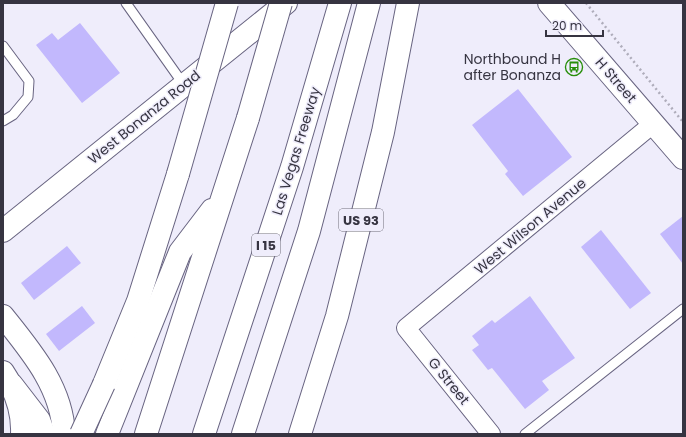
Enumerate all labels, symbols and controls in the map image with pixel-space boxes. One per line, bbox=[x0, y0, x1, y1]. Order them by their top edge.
scale bar bbox=[546, 12, 603, 38]
text: 20 m bbox=[552, 17, 582, 34]
place label: Northbound H after Bonanza bbox=[463, 49, 561, 85]
street label: H Street bbox=[591, 53, 641, 107]
bus stop icon: Northbound H after Bonanza bbox=[564, 57, 584, 77]
street label: West Bonanza Road bbox=[84, 65, 204, 169]
street label: Las Vegas Freeway bbox=[267, 84, 325, 218]
street label: West Wilson Avenue bbox=[470, 173, 591, 279]
road number: US 93 bbox=[339, 209, 383, 231]
road number: I 15 bbox=[252, 234, 280, 256]
street label: G Street bbox=[424, 353, 474, 409]

